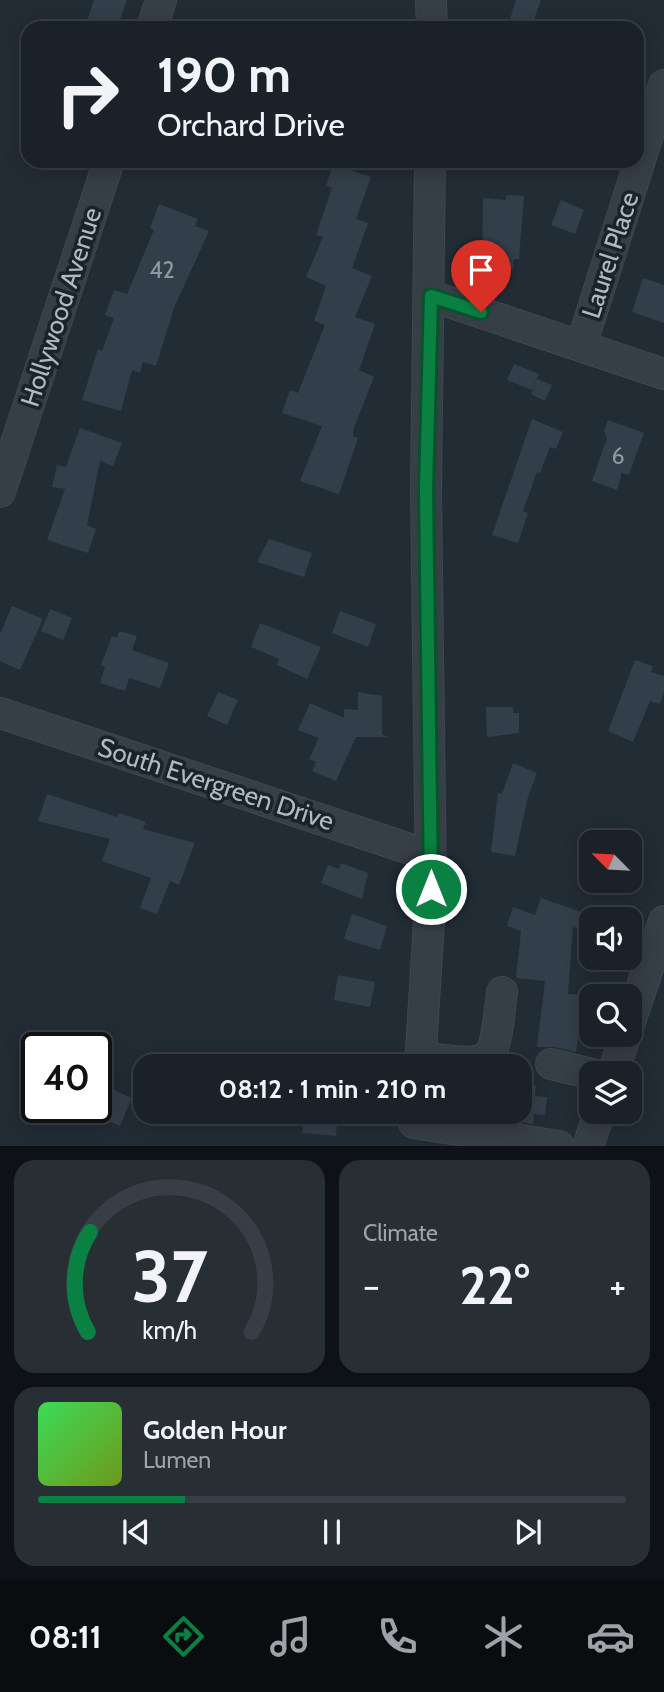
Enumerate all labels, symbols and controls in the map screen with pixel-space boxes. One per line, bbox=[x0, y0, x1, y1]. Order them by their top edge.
text: 190 m bbox=[157, 45, 291, 104]
icon: right bbox=[42, 49, 133, 140]
text: Orchard Drive bbox=[157, 105, 345, 144]
street label: Laurel Place bbox=[575, 188, 645, 322]
street label: Hollywood Avenue bbox=[14, 203, 108, 411]
pin bbox=[451, 240, 511, 312]
icon: arrive bbox=[462, 251, 500, 289]
house number: 42 bbox=[149, 256, 175, 284]
house number: 6 bbox=[611, 442, 625, 470]
street label: South Evergreen Drive bbox=[94, 731, 338, 837]
north arrow bbox=[579, 830, 642, 892]
map controls bbox=[579, 830, 642, 1124]
position arrow bbox=[394, 852, 468, 926]
button: sound bbox=[579, 907, 642, 970]
button: search bbox=[579, 984, 642, 1047]
speed limit sign: 40 bbox=[21, 1032, 112, 1123]
button: layers bbox=[579, 1061, 642, 1124]
text: 08:12 · 1 min · 210 m bbox=[219, 1073, 446, 1105]
text: Climate bbox=[363, 1219, 438, 1247]
text: 37 bbox=[131, 1233, 208, 1321]
text: 22° bbox=[459, 1254, 530, 1317]
text: − bbox=[363, 1262, 380, 1309]
text: + bbox=[609, 1262, 626, 1309]
text: km/h bbox=[142, 1315, 197, 1345]
text: Golden Hour bbox=[143, 1414, 286, 1446]
text: Lumen bbox=[143, 1446, 211, 1474]
icon: previous bbox=[117, 1513, 155, 1551]
icon: pause bbox=[313, 1513, 351, 1551]
icon: next bbox=[509, 1513, 547, 1551]
icon: directions bbox=[159, 1612, 208, 1661]
icon: music bbox=[266, 1612, 315, 1661]
icon: phone bbox=[373, 1612, 422, 1661]
icon: climate bbox=[479, 1612, 528, 1661]
icon: car bbox=[586, 1612, 635, 1661]
text: 08:11 bbox=[29, 1617, 102, 1656]

